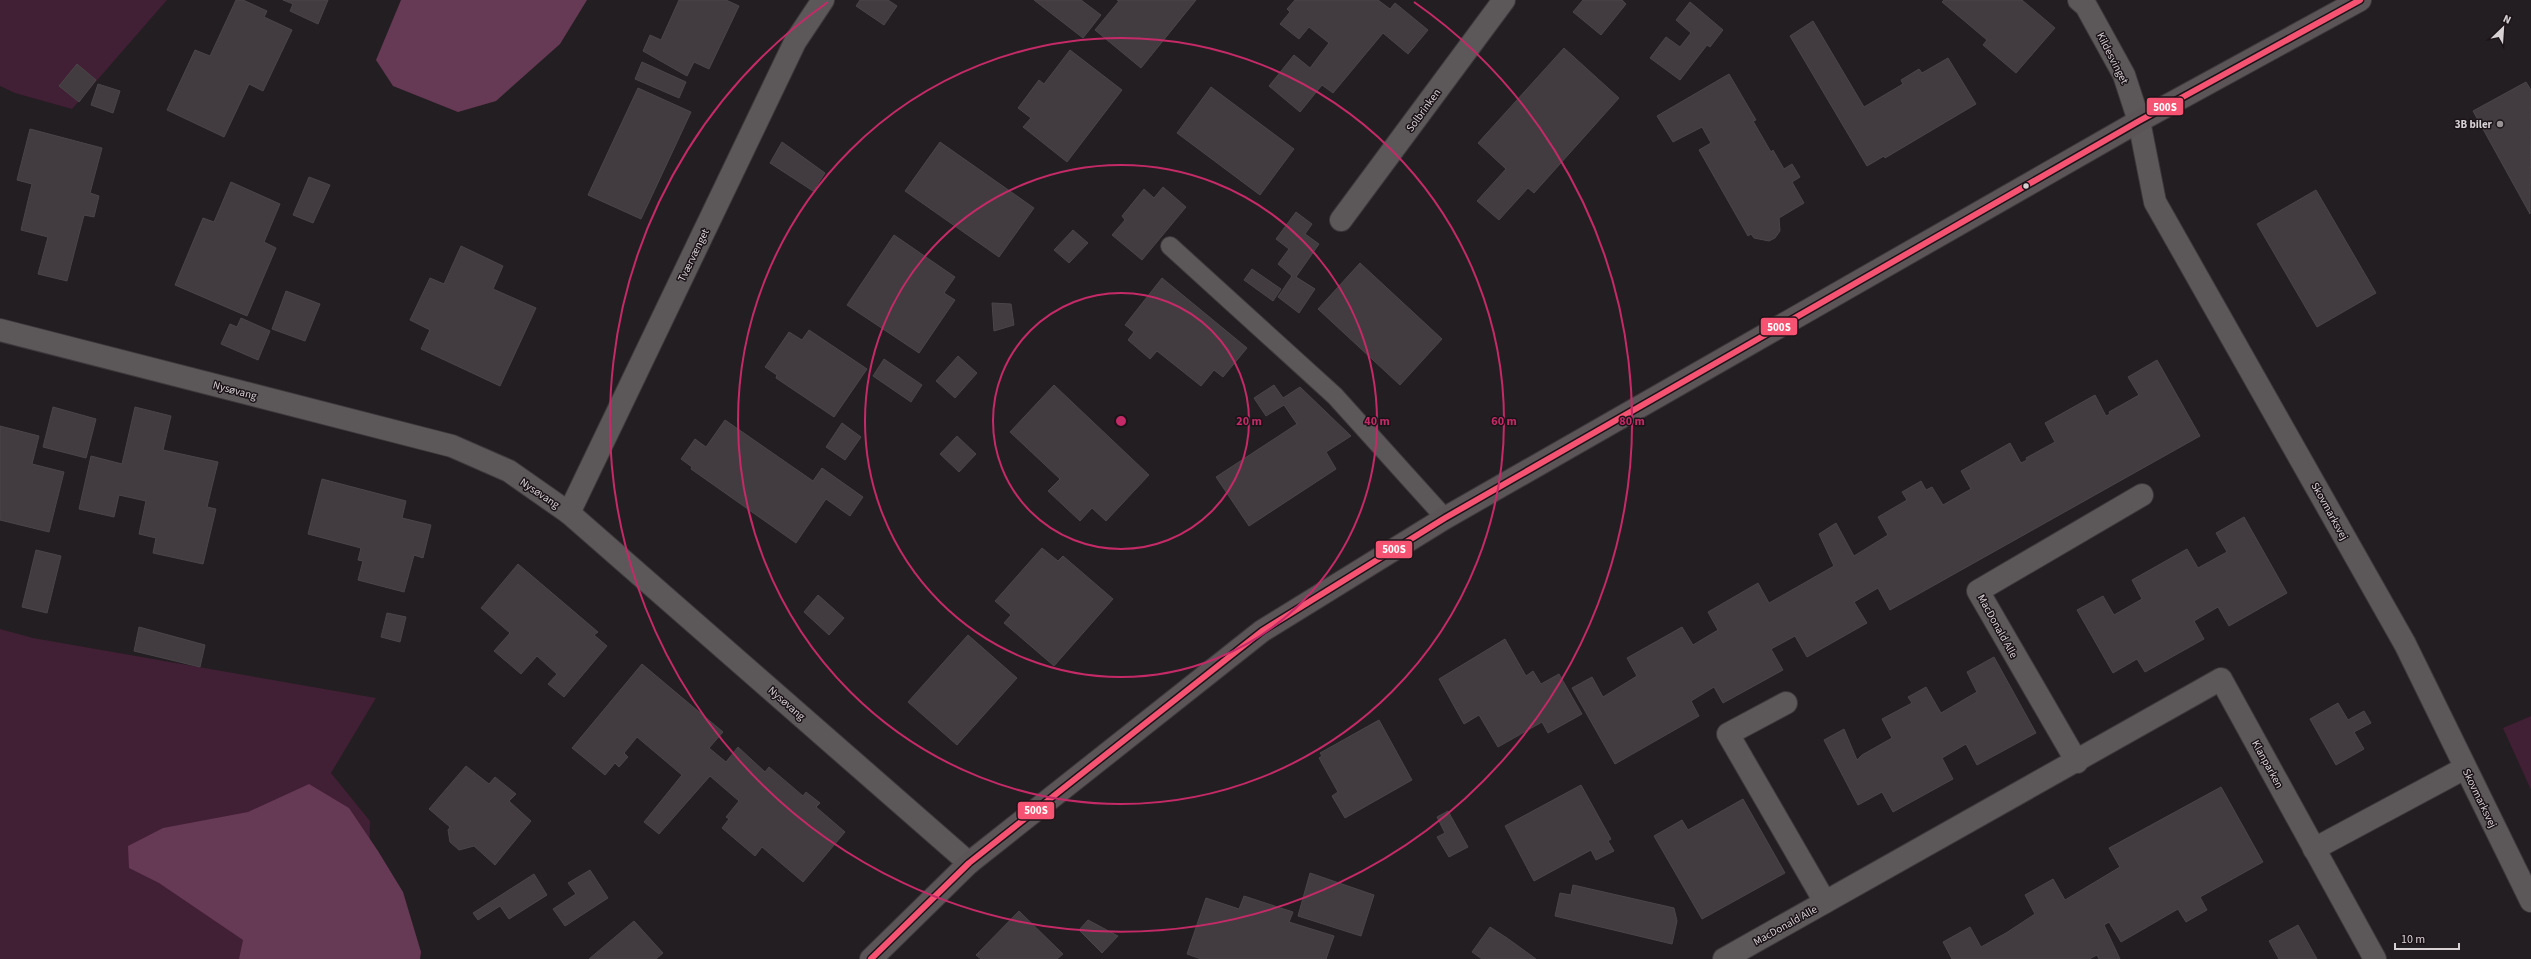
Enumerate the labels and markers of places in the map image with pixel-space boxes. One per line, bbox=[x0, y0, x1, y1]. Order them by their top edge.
place label: 3B biler bbox=[2455, 117, 2493, 132]
marker: 3B biler bbox=[2495, 119, 2505, 129]
unlabelled marker bbox=[2021, 181, 2031, 191]
centre of rings bbox=[1114, 414, 1128, 428]

